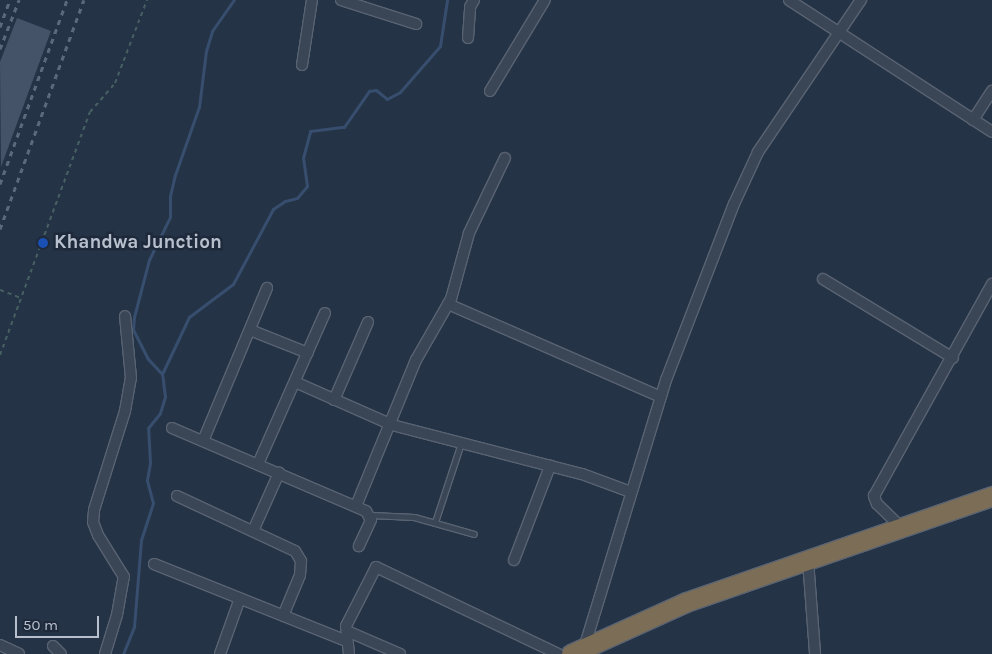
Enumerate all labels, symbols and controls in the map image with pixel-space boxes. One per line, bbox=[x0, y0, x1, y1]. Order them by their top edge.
place label: Khandwa Junction bbox=[54, 232, 222, 254]
marker: Khandwa Junction bbox=[36, 236, 50, 250]
scale bar bbox=[18, 606, 101, 638]
text: 50 m bbox=[23, 616, 58, 634]

